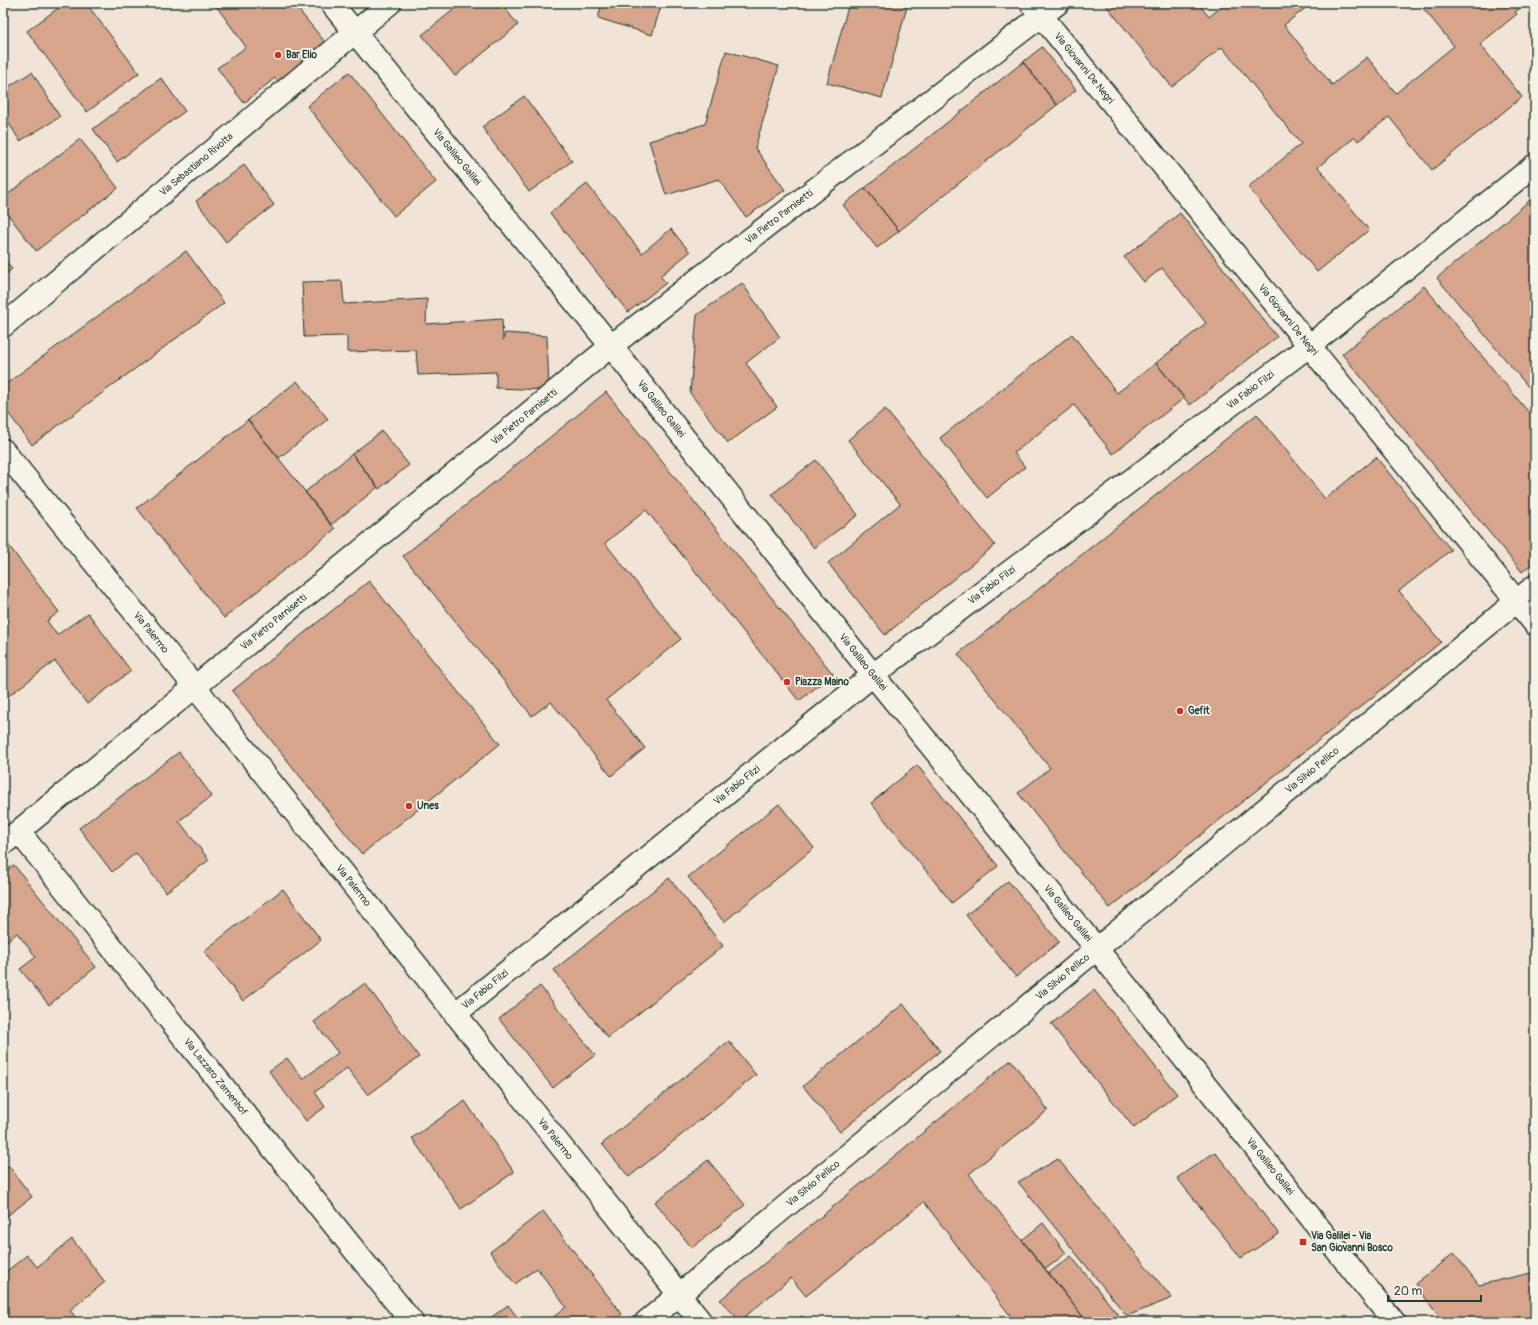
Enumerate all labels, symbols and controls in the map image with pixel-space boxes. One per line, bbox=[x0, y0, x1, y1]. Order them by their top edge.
street label: Via Giovanni De Negri bbox=[1052, 30, 1116, 106]
place label: Bar Elio bbox=[286, 49, 317, 61]
marker: Bar Elio bbox=[273, 50, 283, 60]
street label: Via Galileo Galilei bbox=[430, 126, 484, 188]
street label: Via Sebastiano Rivolta bbox=[157, 130, 236, 199]
street label: Via Pietro Parnisetti bbox=[743, 187, 816, 247]
street label: Via Giovanni De Negri bbox=[1256, 282, 1321, 358]
street label: Via Fabio Filzi bbox=[1224, 368, 1277, 412]
street label: Via Galileo Galilei bbox=[635, 378, 687, 440]
street label: Via Pietro Parnisetti bbox=[489, 386, 560, 448]
street label: Via Fabio Filzi bbox=[966, 564, 1018, 607]
street label: Via Pietro Parnisetti bbox=[238, 591, 309, 653]
street label: Via Palermo bbox=[131, 610, 172, 656]
street label: Via Galileo Galilei bbox=[836, 631, 889, 693]
place label: Piazza Maino bbox=[795, 676, 850, 688]
marker: Piazza Maino bbox=[782, 677, 792, 687]
place label: Gefit bbox=[1188, 705, 1210, 717]
marker: Gefit bbox=[1175, 706, 1185, 716]
street label: Via Silvio Pellico bbox=[1283, 744, 1342, 796]
street label: Via Fabio Filzi bbox=[711, 763, 763, 808]
place label: Unes bbox=[417, 800, 439, 812]
marker: Unes bbox=[404, 801, 414, 811]
street label: Via Palermo bbox=[333, 863, 374, 909]
street label: Via Galileo Galilei bbox=[1041, 883, 1094, 944]
street label: Via Silvio Pellico bbox=[1033, 951, 1092, 1003]
street label: Via Fabio Filzi bbox=[460, 967, 511, 1012]
street label: Via Lazzaro Zamenhof bbox=[181, 1036, 250, 1118]
street label: Via Palermo bbox=[535, 1116, 576, 1163]
street label: Via Galileo Galilei bbox=[1244, 1135, 1296, 1197]
street label: Via Silvio Pellico bbox=[784, 1158, 843, 1209]
place label: Via Galilei - Via San Giovanni Bosco bbox=[1311, 1230, 1393, 1254]
marker: Via Galilei - Via San Giovanni Bosco bbox=[1298, 1237, 1308, 1247]
scale bar bbox=[1388, 1277, 1481, 1303]
text: 20 m bbox=[1394, 1284, 1423, 1299]

